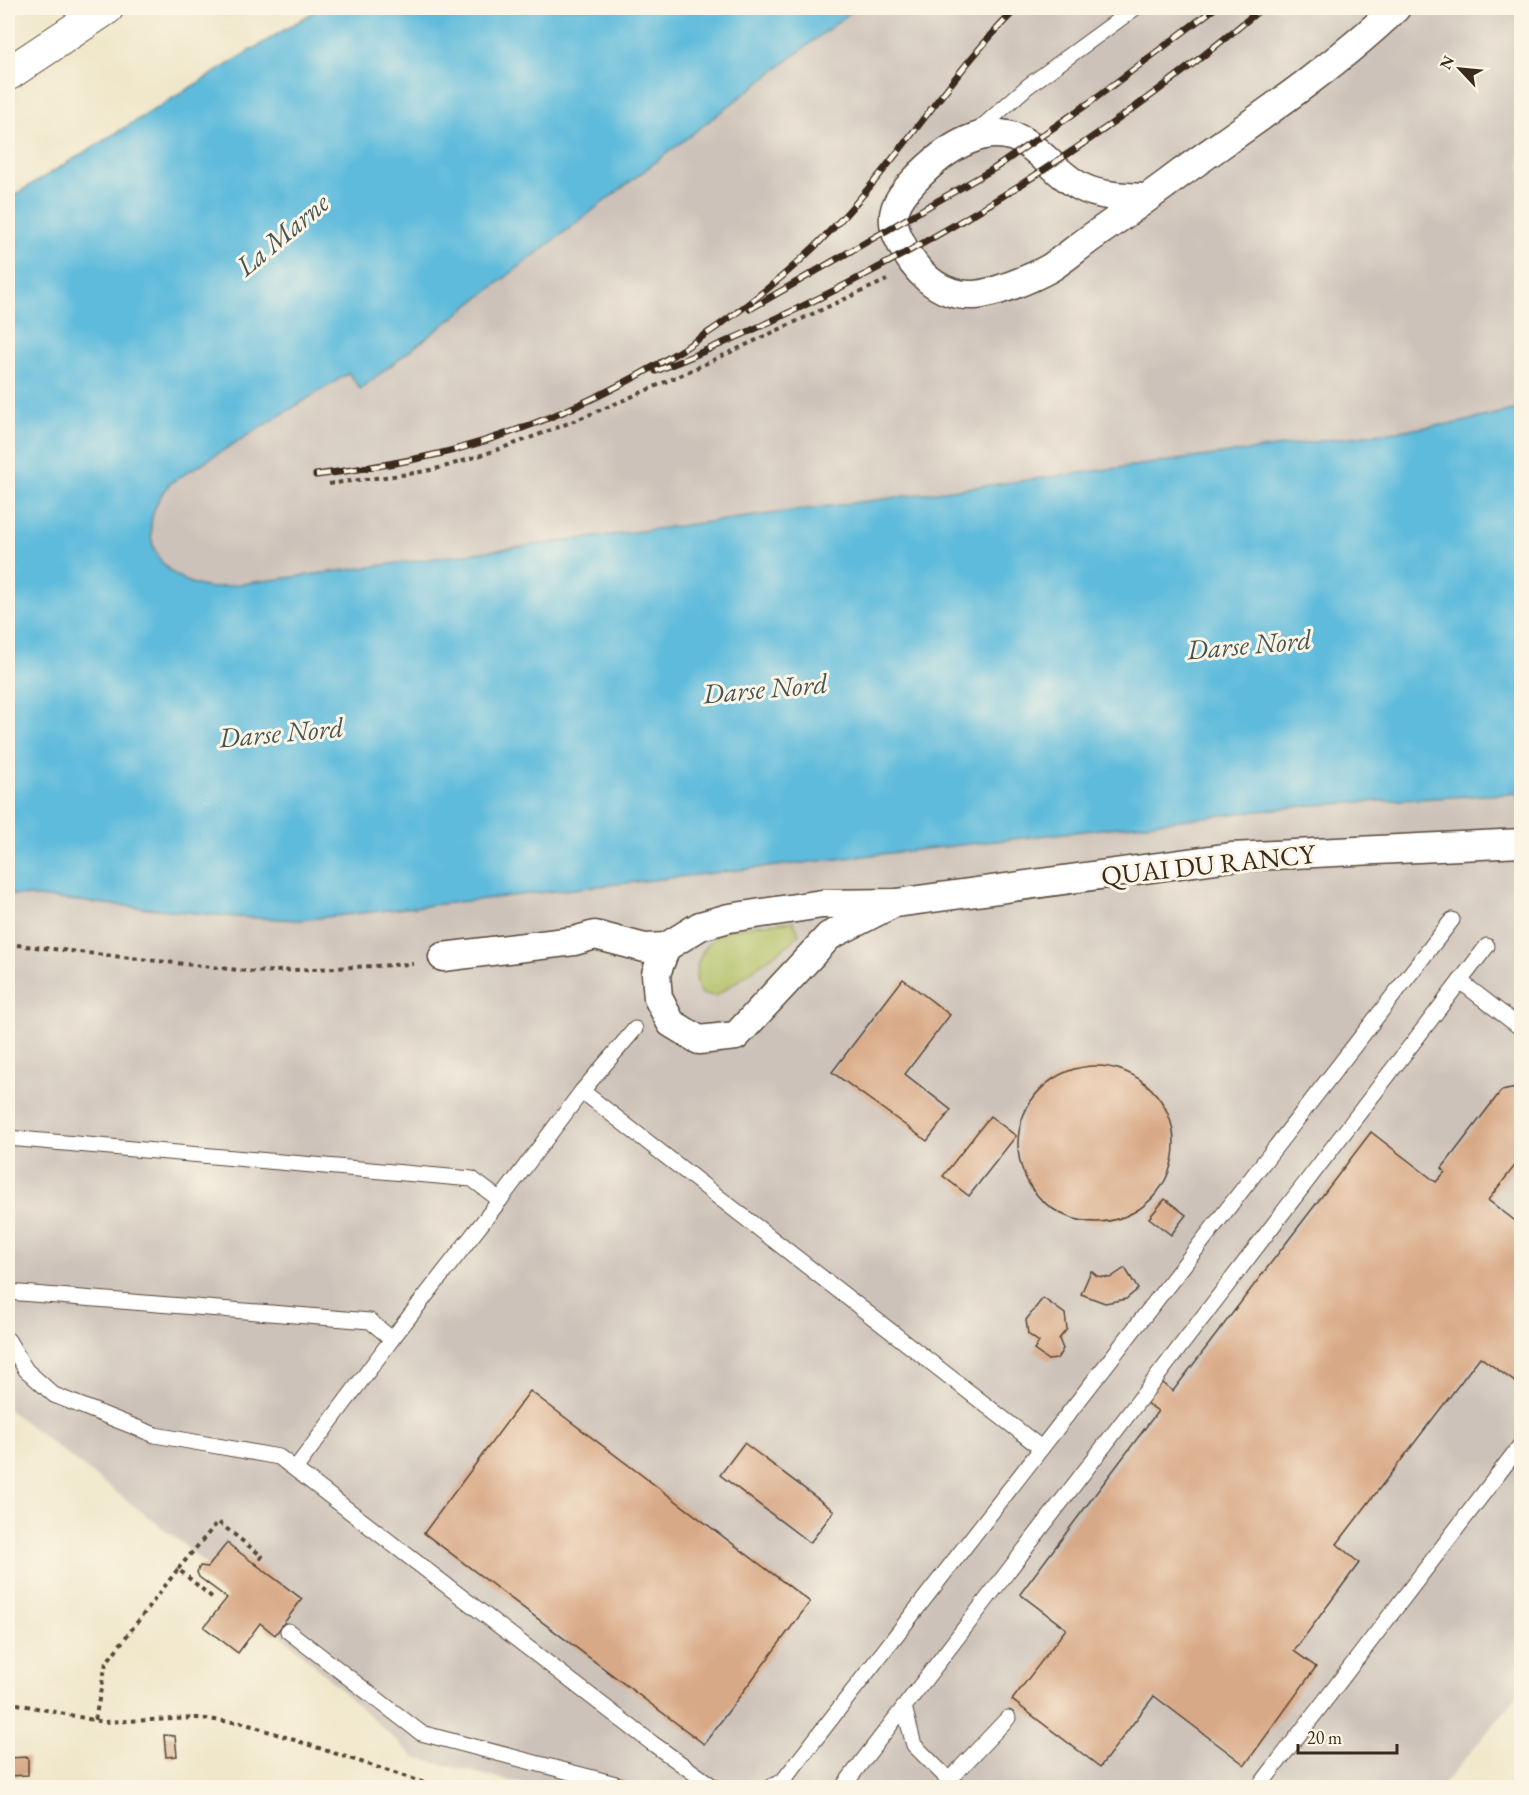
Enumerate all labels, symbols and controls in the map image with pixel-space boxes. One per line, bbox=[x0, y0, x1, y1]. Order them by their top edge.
north arrow bbox=[1430, 39, 1490, 99]
text: N bbox=[1435, 52, 1459, 73]
water label: La Marne bbox=[227, 184, 337, 284]
water label: Darse Nord bbox=[1184, 621, 1313, 667]
water label: Darse Nord bbox=[700, 665, 829, 711]
water label: Darse Nord bbox=[216, 709, 345, 755]
street label: QUAI DU RANCY bbox=[1099, 836, 1318, 893]
scale bar bbox=[1298, 1717, 1397, 1755]
text: 20 m bbox=[1307, 1726, 1342, 1749]

